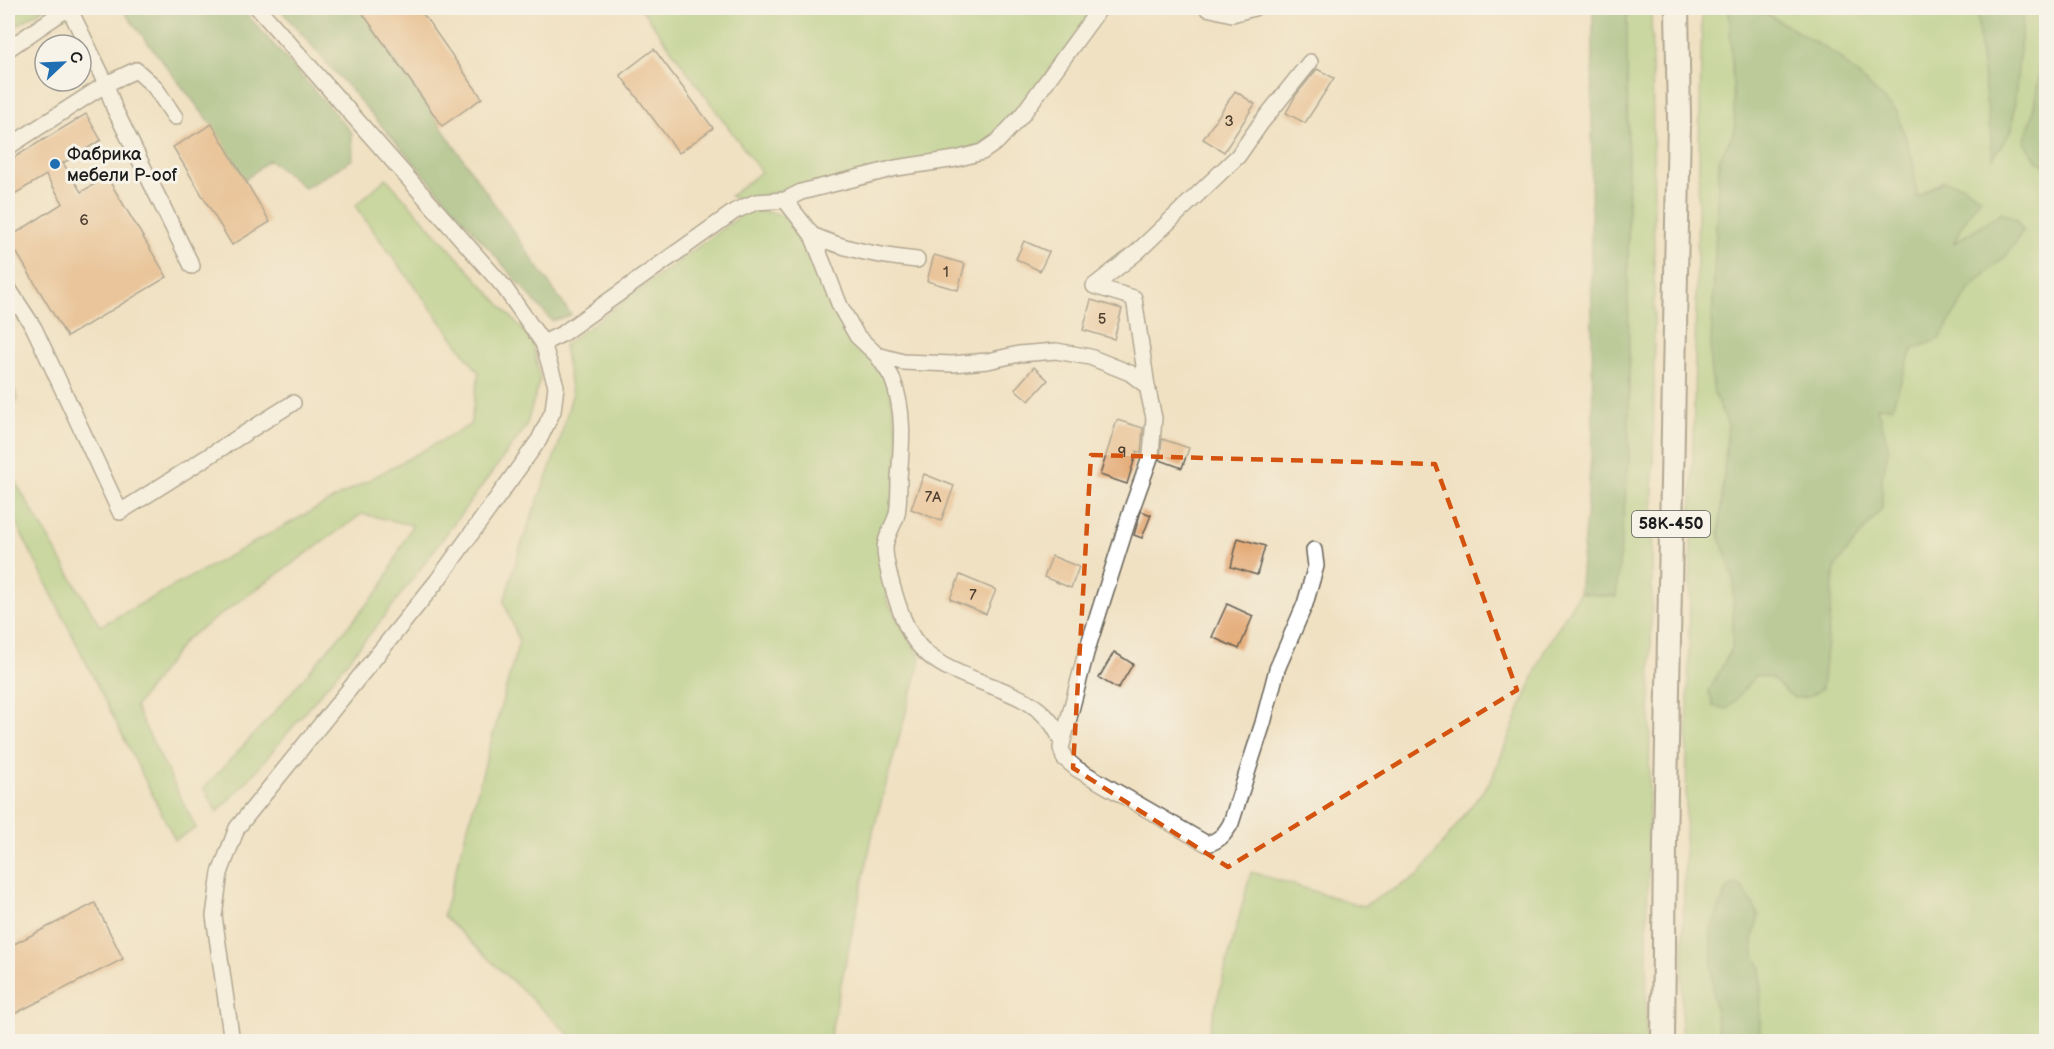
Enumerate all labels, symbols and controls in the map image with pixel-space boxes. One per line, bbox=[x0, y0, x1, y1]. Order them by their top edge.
north arrow bbox=[33, 33, 93, 93]
text: С bbox=[65, 49, 86, 67]
house number: 3 bbox=[1224, 112, 1234, 131]
place label: Фабрика мебели P-oof bbox=[67, 144, 178, 186]
marker: Фабрика мебели P-oof bbox=[48, 157, 62, 171]
house number: 6 bbox=[79, 211, 89, 230]
house number: 1 bbox=[943, 263, 949, 282]
house number: 5 bbox=[1098, 310, 1106, 329]
house number: 9 bbox=[1118, 443, 1126, 462]
house number: 7А bbox=[925, 488, 942, 507]
road number: 58К-450 bbox=[1632, 511, 1710, 537]
house number: 7 bbox=[969, 586, 977, 605]

